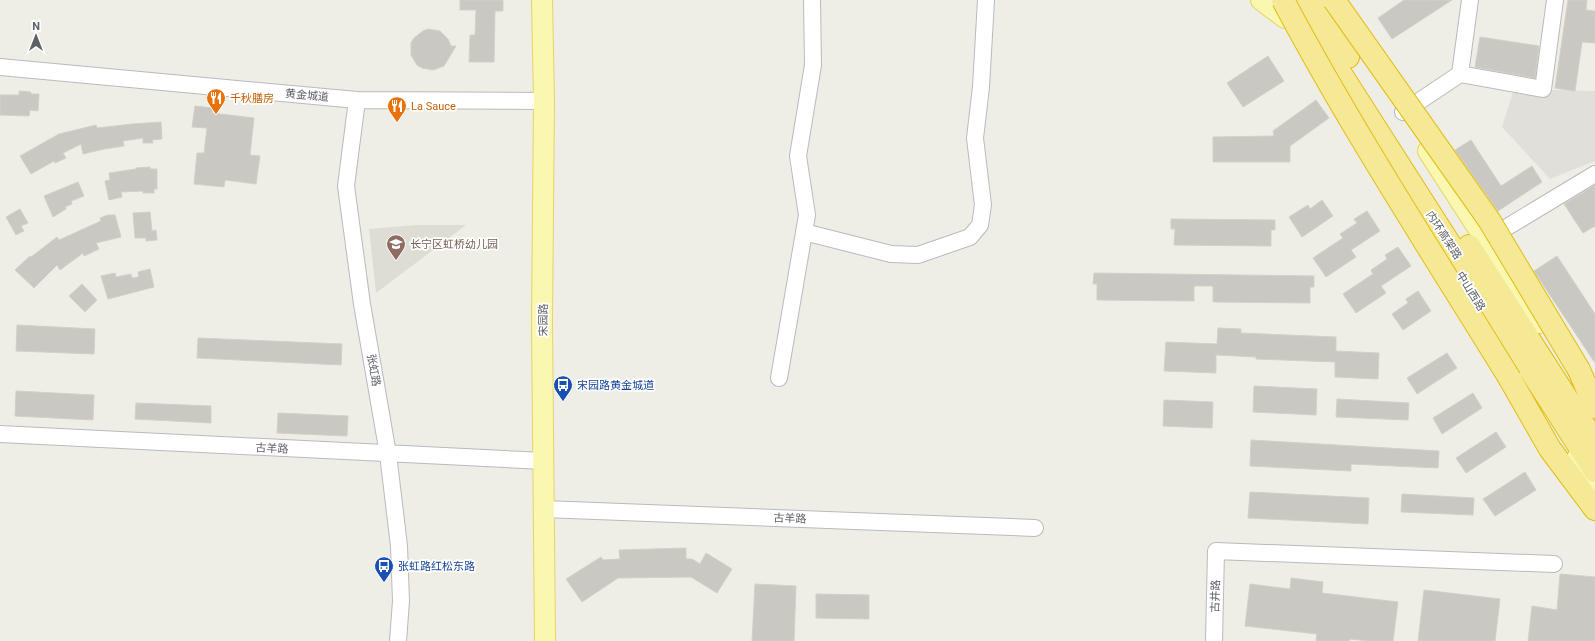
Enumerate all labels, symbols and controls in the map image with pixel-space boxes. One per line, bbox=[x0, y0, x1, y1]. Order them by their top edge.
north arrow bbox=[16, 16, 56, 56]
text: N bbox=[32, 20, 40, 33]
restaurant icon: 千秋膳房 bbox=[205, 87, 227, 115]
street label: 黄金城道 bbox=[284, 87, 329, 104]
place label: 千秋膳房 bbox=[230, 92, 274, 105]
restaurant icon: La Sauce bbox=[386, 95, 408, 123]
place label: La Sauce bbox=[411, 100, 456, 113]
street label: 内环高架路 bbox=[1423, 209, 1464, 262]
school or university icon: 长宁区虹桥幼儿园 bbox=[385, 233, 407, 261]
place label: 长宁区虹桥幼儿园 bbox=[410, 238, 498, 251]
street label: 中山西路 bbox=[1453, 269, 1488, 313]
street label: 宋园路 bbox=[537, 304, 550, 337]
street label: 张虹路 bbox=[364, 353, 383, 387]
bus stop icon: 宋园路黄金城道 bbox=[552, 374, 574, 402]
place label: 宋园路黄金城道 bbox=[577, 379, 654, 392]
street label: 古羊路 bbox=[255, 441, 289, 456]
street label: 古羊路 bbox=[773, 511, 807, 526]
bus stop icon: 张虹路红松东路 bbox=[373, 555, 395, 583]
place label: 张虹路红松东路 bbox=[398, 560, 475, 573]
street label: 古井路 bbox=[1208, 579, 1223, 613]

